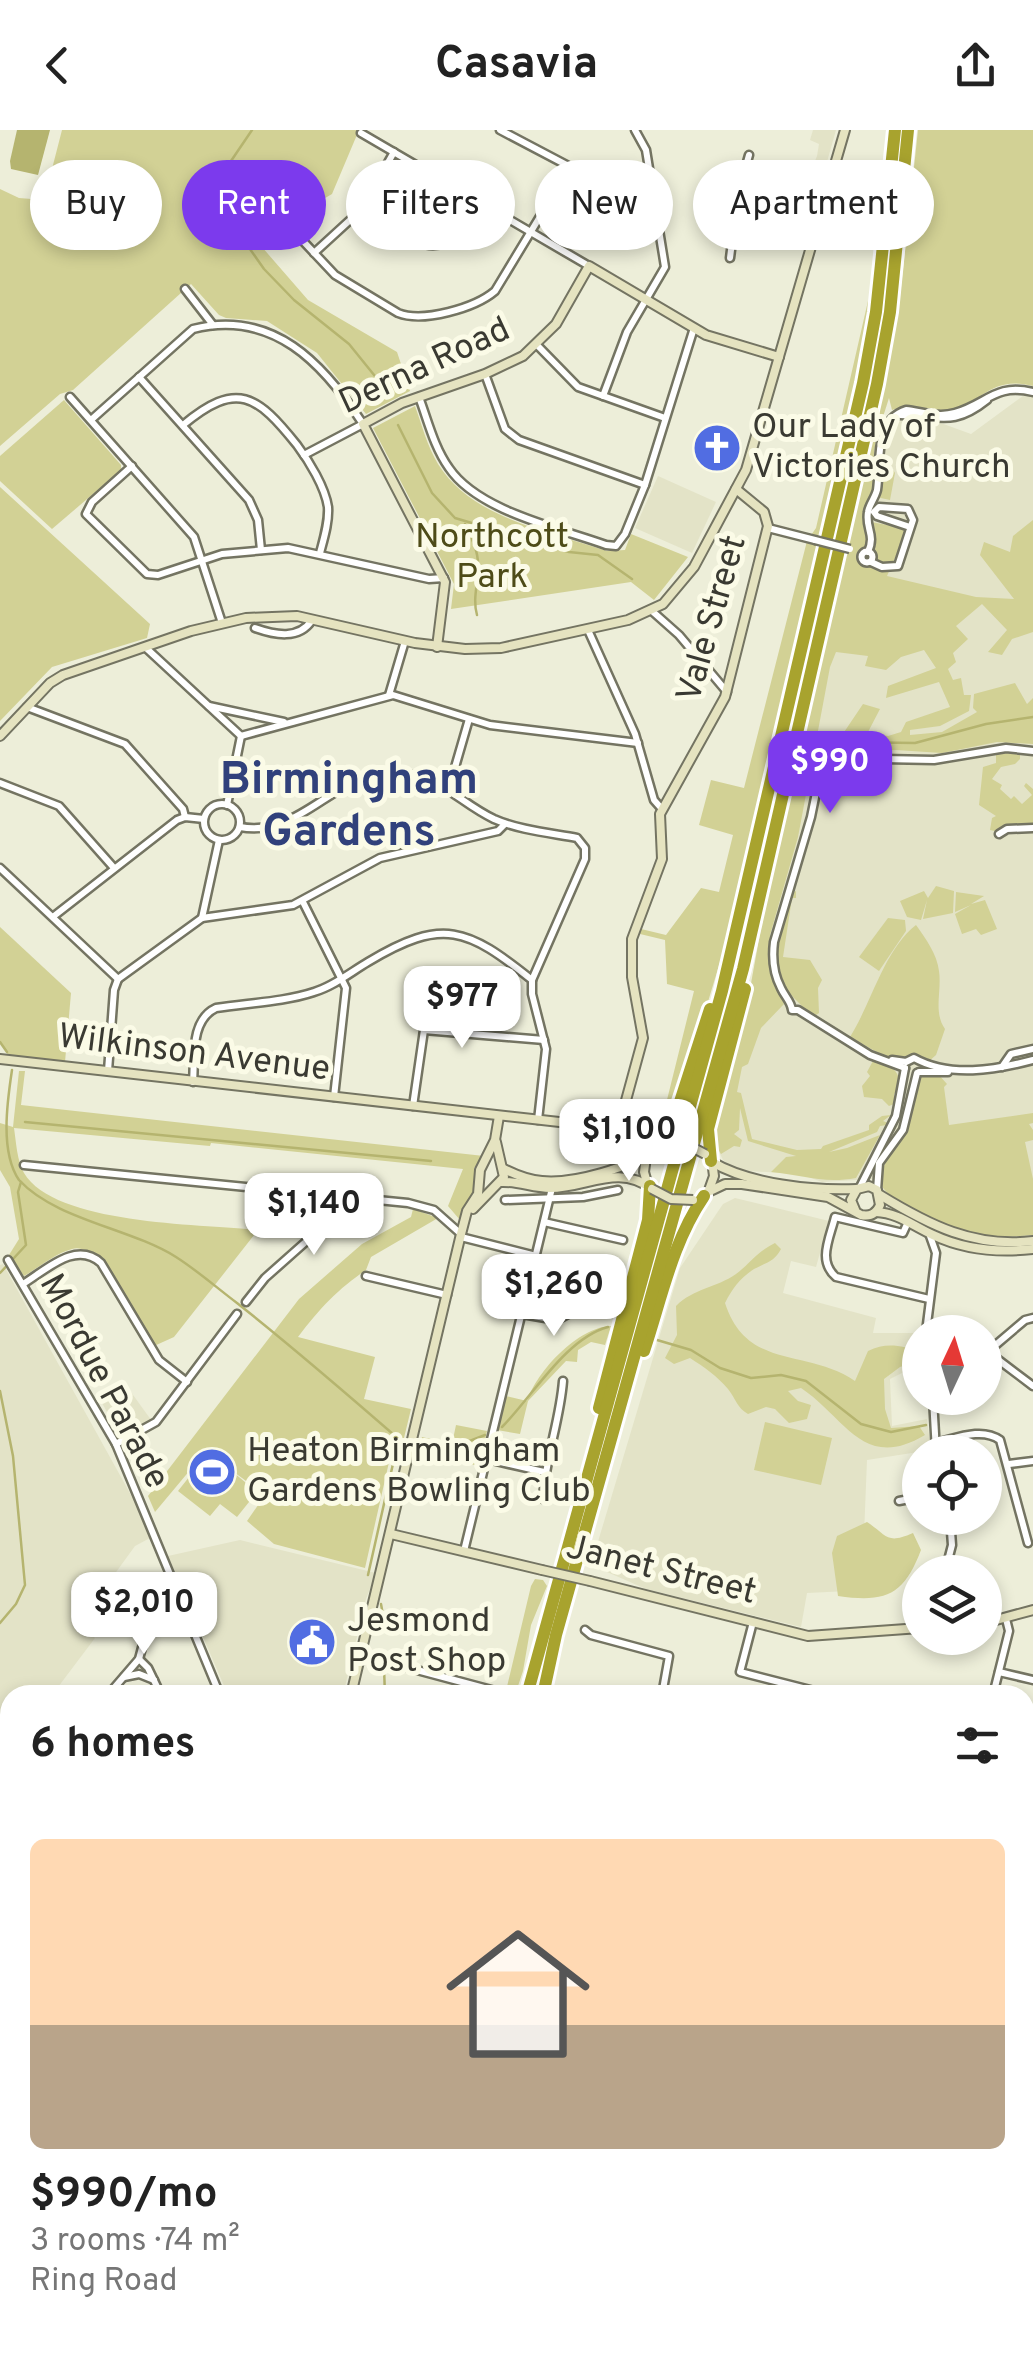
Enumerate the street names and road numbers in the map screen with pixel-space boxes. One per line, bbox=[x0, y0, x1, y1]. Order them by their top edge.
street label: Derna Road bbox=[332, 308, 518, 426]
street label: Vale Street bbox=[668, 531, 758, 707]
street label: Wilkinson Avenue bbox=[56, 1015, 332, 1093]
street label: Mordue Parade bbox=[28, 1267, 178, 1497]
street label: Janet Street bbox=[561, 1526, 761, 1616]

